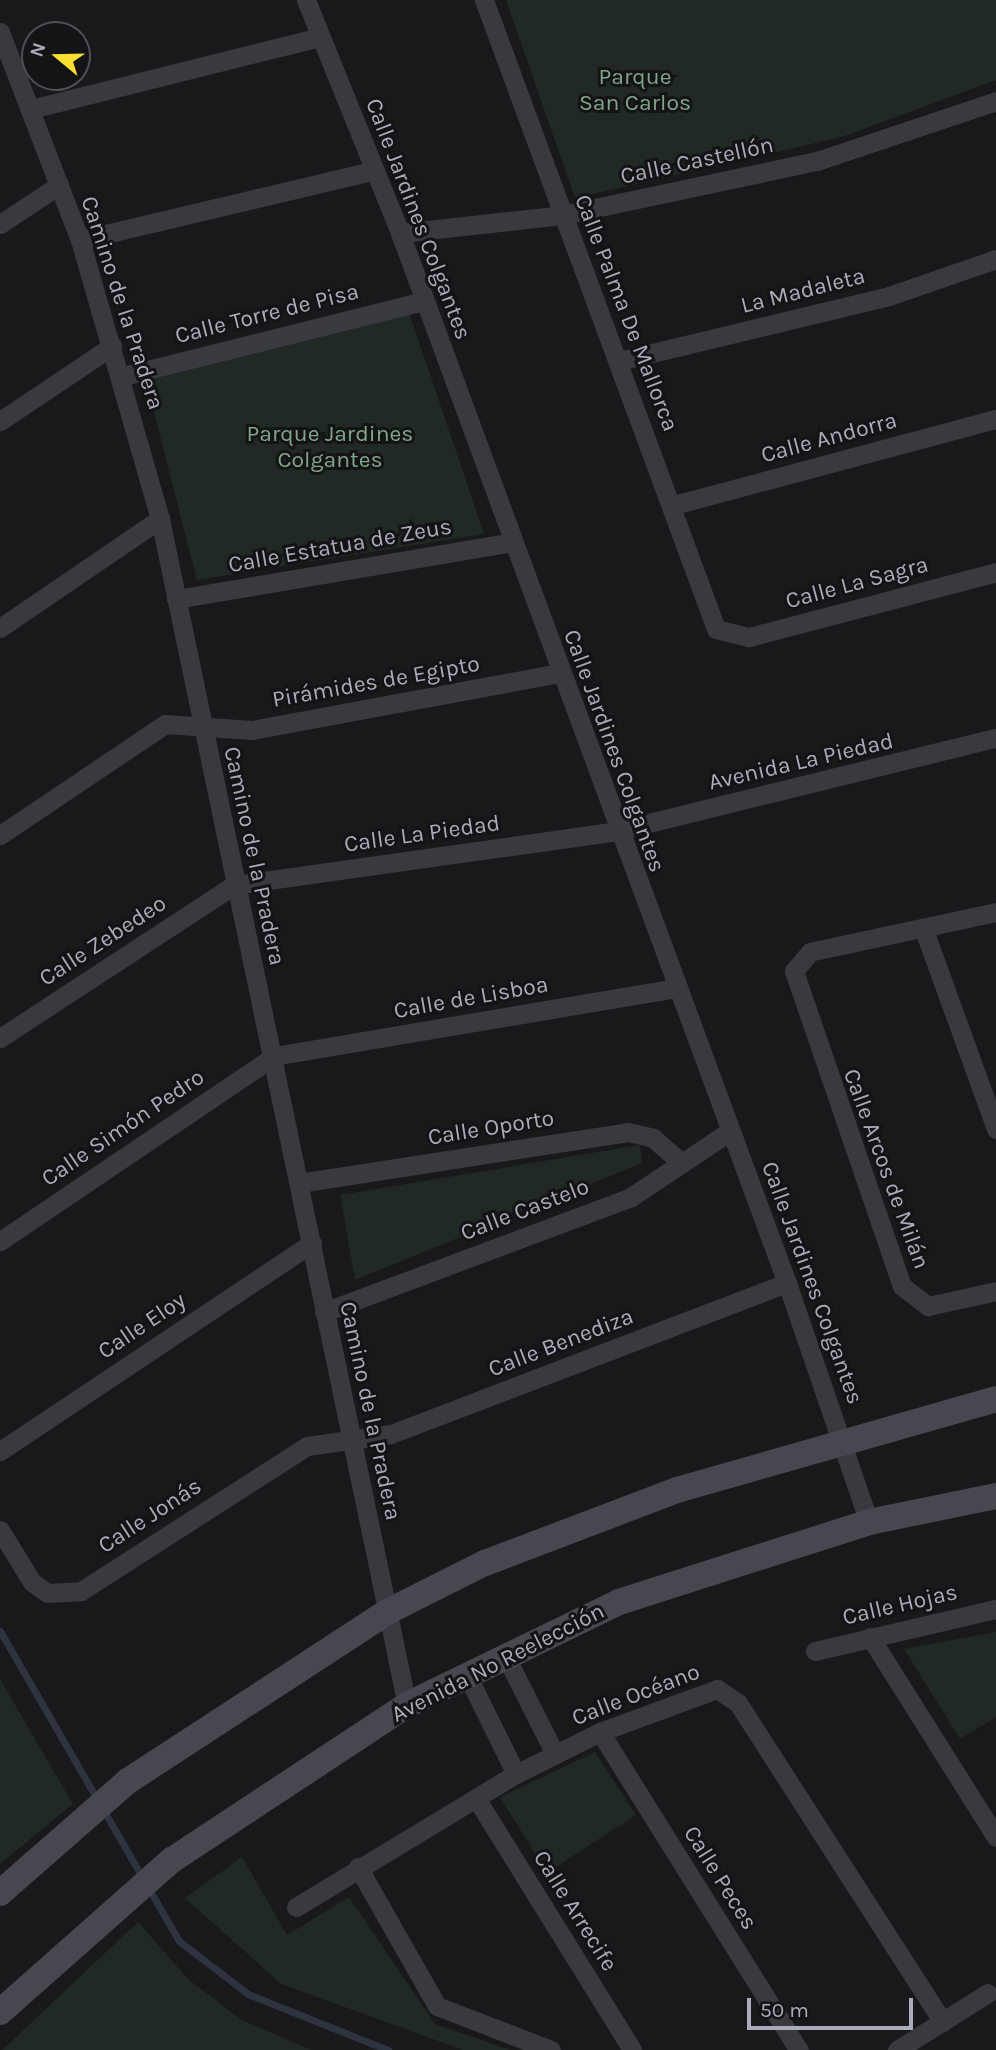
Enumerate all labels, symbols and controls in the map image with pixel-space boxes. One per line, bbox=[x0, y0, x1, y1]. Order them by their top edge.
north arrow bbox=[21, 21, 91, 91]
text: N bbox=[25, 40, 51, 60]
park label: Parque San Carlos bbox=[579, 63, 691, 117]
street label: Calle Jardines Colgantes bbox=[359, 95, 477, 343]
street label: Calle Castellón bbox=[618, 131, 776, 191]
street label: Calle Palma De Mallorca bbox=[568, 191, 684, 435]
street label: Camino de la Pradera bbox=[74, 193, 170, 413]
street label: La Madaleta bbox=[738, 262, 868, 320]
street label: Calle Torre de Pisa bbox=[172, 278, 362, 350]
street label: Calle Andorra bbox=[758, 407, 900, 469]
park label: Parque Jardines Colgantes bbox=[247, 420, 413, 474]
street label: Calle Estatua de Zeus bbox=[226, 513, 454, 579]
street label: Calle La Sagra bbox=[783, 551, 931, 615]
street label: Calle Jardines Colgantes bbox=[557, 626, 671, 876]
street label: Pirámides de Egipto bbox=[270, 650, 482, 714]
street label: Avenida La Piedad bbox=[706, 727, 896, 797]
street label: Camino de la Pradera bbox=[217, 744, 291, 968]
street label: Calle La Piedad bbox=[342, 809, 502, 859]
street label: Calle Zebedeo bbox=[34, 890, 172, 992]
street label: Calle de Lisboa bbox=[392, 971, 550, 1025]
street label: Calle Simón Pedro bbox=[36, 1063, 210, 1193]
street label: Calle Arcos de Milán bbox=[837, 1065, 935, 1273]
street label: Calle Oporto bbox=[426, 1104, 556, 1152]
street label: Calle Jardines Colgantes bbox=[755, 1158, 869, 1408]
street label: Calle Castelo bbox=[457, 1173, 593, 1247]
street label: Calle Eloy bbox=[93, 1287, 191, 1365]
street label: Camino de la Pradera bbox=[333, 1299, 407, 1523]
street label: Calle Benediza bbox=[485, 1303, 637, 1383]
street label: Calle Jonás bbox=[93, 1472, 207, 1560]
street label: Calle Hojas bbox=[840, 1578, 960, 1632]
street label: Avenida No Reelección bbox=[387, 1597, 609, 1729]
street label: Calle Océano bbox=[568, 1658, 704, 1732]
street label: Calle Peces bbox=[677, 1821, 763, 1935]
street label: Calle Arrecife bbox=[527, 1846, 623, 1976]
scale bar bbox=[751, 1983, 917, 2027]
text: 50 m bbox=[760, 1998, 809, 2022]

